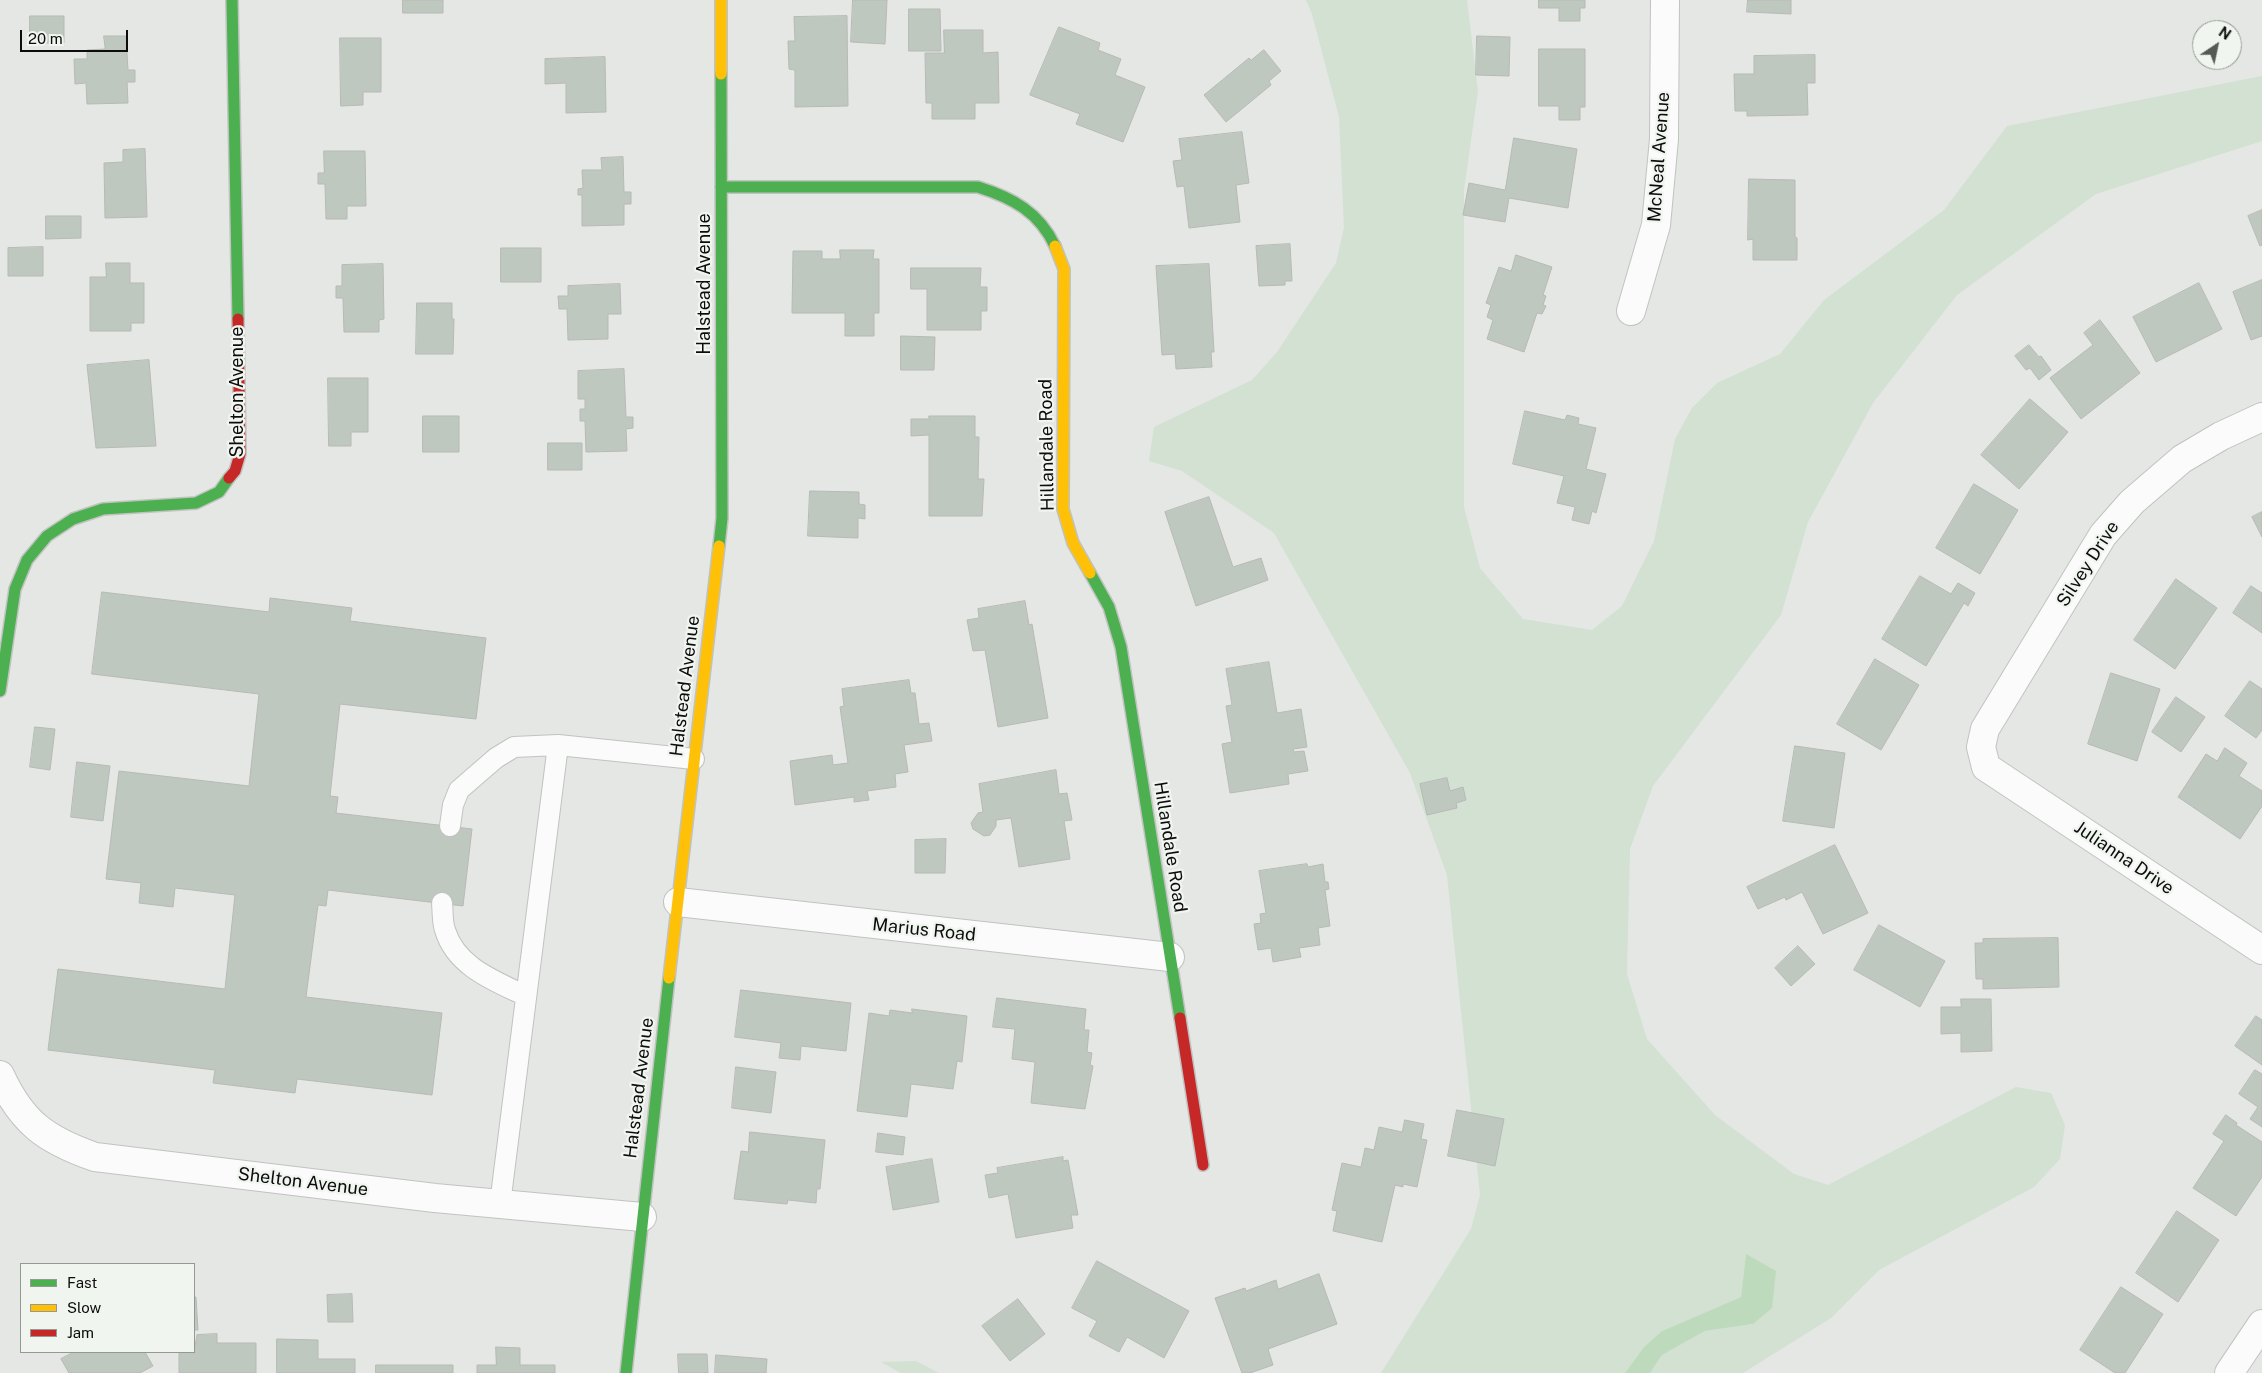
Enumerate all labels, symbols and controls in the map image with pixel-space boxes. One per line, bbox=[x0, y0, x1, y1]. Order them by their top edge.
scale bar bbox=[22, 20, 130, 52]
north arrow bbox=[2192, 20, 2242, 70]
text: N bbox=[2216, 24, 2234, 43]
text: 20 m bbox=[28, 30, 63, 47]
street label: McNeal Avenue bbox=[1644, 91, 1674, 223]
street label: Halstead Avenue bbox=[693, 213, 715, 355]
street label: Shelton Avenue bbox=[226, 327, 248, 457]
street label: Hillandale Road bbox=[1035, 379, 1059, 511]
street label: Silvey Drive bbox=[2052, 517, 2124, 611]
street label: Halstead Avenue bbox=[666, 614, 704, 758]
street label: Hillandale Road bbox=[1149, 780, 1191, 914]
street label: Julianna Drive bbox=[2070, 817, 2178, 899]
street label: Marius Road bbox=[871, 914, 977, 946]
street label: Halstead Avenue bbox=[620, 1016, 658, 1160]
street label: Shelton Avenue bbox=[237, 1163, 369, 1201]
legend bbox=[20, 1263, 195, 1353]
text: Fast bbox=[67, 1274, 97, 1291]
text: Slow bbox=[67, 1299, 101, 1316]
text: Jam bbox=[67, 1324, 94, 1341]

